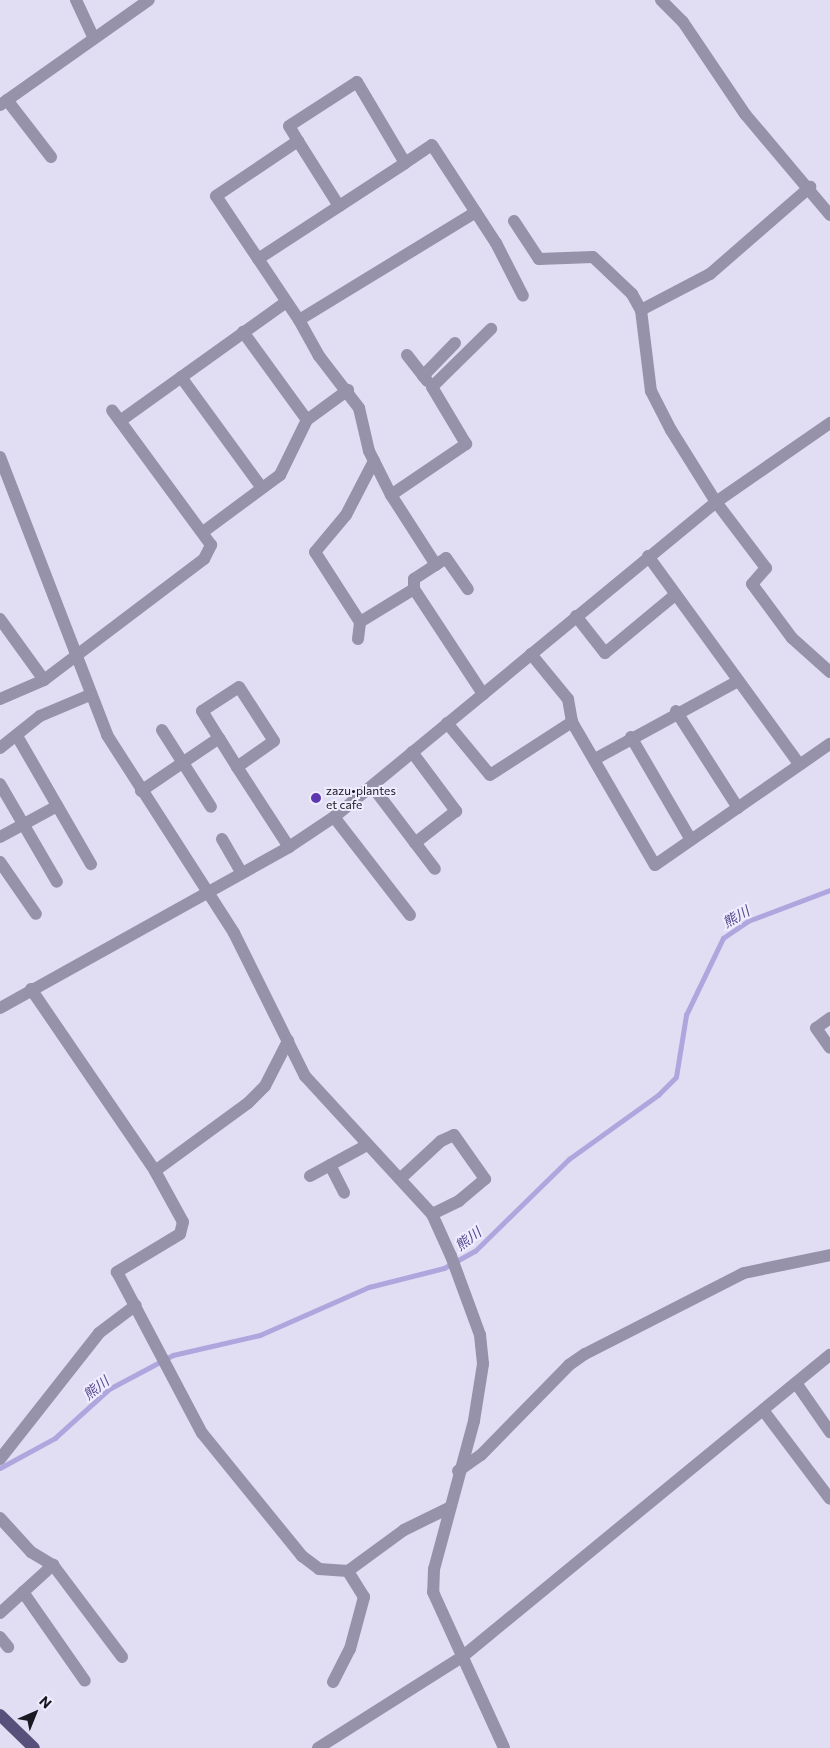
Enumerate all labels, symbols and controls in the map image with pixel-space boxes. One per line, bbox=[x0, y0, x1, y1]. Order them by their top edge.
place label: zazu•plantes et cafe bbox=[326, 784, 396, 812]
marker: zazu•plantes et cafe bbox=[310, 792, 322, 804]
water label: 熊川 bbox=[720, 903, 752, 931]
water label: 熊川 bbox=[452, 1224, 484, 1254]
water label: 熊川 bbox=[80, 1373, 112, 1403]
north arrow bbox=[10, 1688, 60, 1738]
text: N bbox=[36, 1692, 55, 1712]

